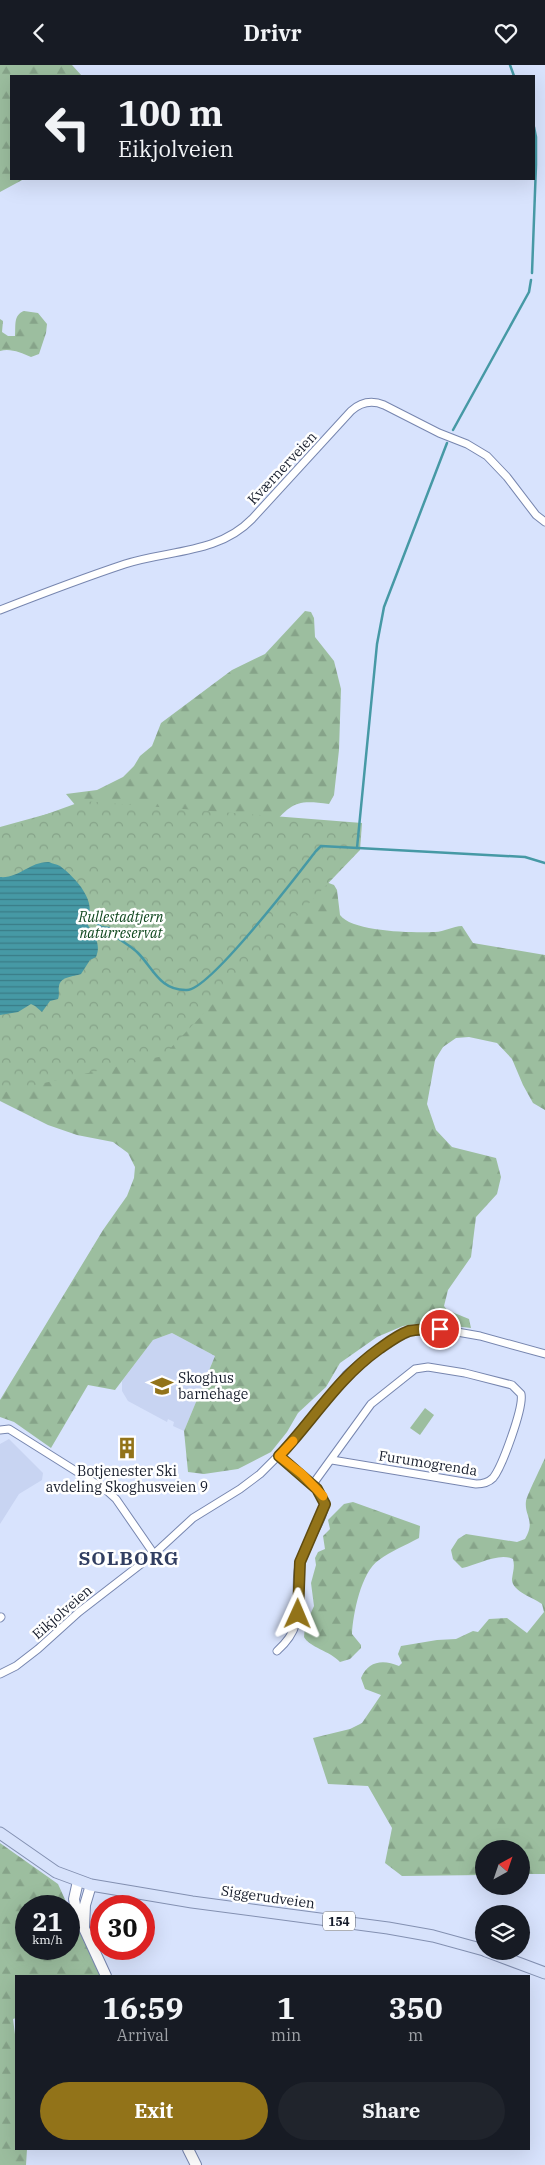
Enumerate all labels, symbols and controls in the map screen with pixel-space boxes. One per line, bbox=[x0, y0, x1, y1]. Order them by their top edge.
text: Drivr bbox=[243, 18, 302, 47]
icon: back bbox=[25, 19, 53, 47]
icon: heart bbox=[492, 19, 520, 47]
text: 100 m bbox=[118, 90, 223, 136]
icon: left bbox=[35, 95, 100, 160]
text: Eikjolveien bbox=[118, 134, 234, 163]
street label: Kværnerveien bbox=[244, 428, 320, 508]
park label: Rullestadtjern naturreservat bbox=[78, 908, 164, 942]
pin bbox=[419, 1308, 461, 1350]
icon: arrive bbox=[426, 1315, 454, 1343]
place label: Skoghus barnehage bbox=[178, 1369, 248, 1403]
school or university icon: Skoghus barnehage bbox=[149, 1373, 175, 1399]
building icon: Botjenester Ski avdeling Skoghusveien 9 bbox=[114, 1435, 140, 1461]
street label: Furumogrenda bbox=[377, 1446, 479, 1480]
place label: Botjenester Ski avdeling Skoghusveien 9 bbox=[46, 1462, 208, 1496]
district label: SOLBORG bbox=[78, 1546, 180, 1570]
street label: Eikjolveien bbox=[28, 1581, 96, 1643]
position arrow bbox=[271, 1587, 323, 1639]
north arrow bbox=[475, 1840, 530, 1895]
map controls bbox=[475, 1840, 530, 1960]
street label: Siggerudveien bbox=[220, 1882, 316, 1913]
speed limit sign: 30 bbox=[90, 1895, 155, 1960]
text: 21 bbox=[32, 1905, 63, 1938]
button: layers bbox=[475, 1905, 530, 1960]
road number: 154 bbox=[323, 1911, 355, 1930]
text: km/h bbox=[32, 1932, 63, 1947]
text: 16:59 bbox=[102, 1988, 183, 2027]
text: 1 bbox=[277, 1988, 295, 2027]
text: 350 bbox=[389, 1988, 443, 2027]
text: Arrival bbox=[117, 2025, 169, 2045]
text: min bbox=[271, 2025, 301, 2045]
text: m bbox=[408, 2025, 423, 2045]
button: Exit bbox=[40, 2082, 268, 2140]
button: Share bbox=[278, 2082, 505, 2140]

